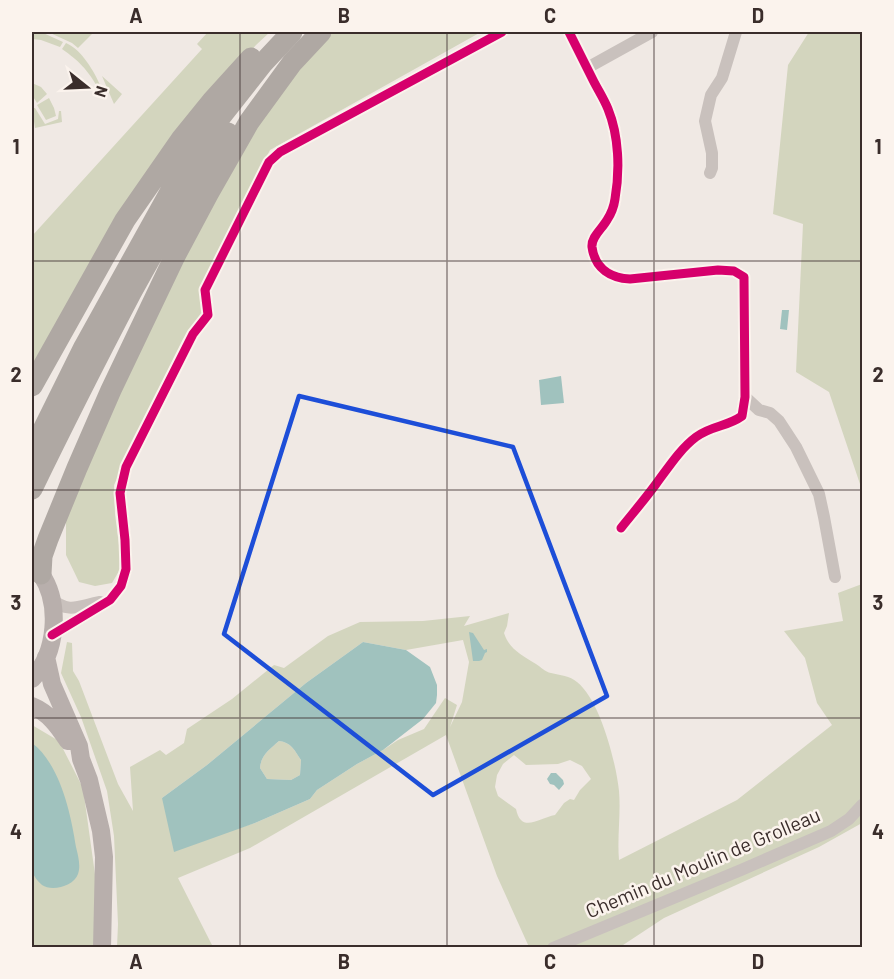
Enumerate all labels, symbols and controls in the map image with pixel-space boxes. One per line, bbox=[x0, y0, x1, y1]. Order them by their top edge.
text: A bbox=[129, 3, 143, 27]
text: B bbox=[338, 3, 350, 27]
text: C bbox=[544, 3, 556, 27]
text: D bbox=[752, 3, 764, 27]
north arrow bbox=[57, 57, 117, 117]
text: N bbox=[91, 84, 112, 100]
text: 1 bbox=[12, 134, 20, 158]
text: 1 bbox=[874, 134, 882, 158]
text: 2 bbox=[10, 362, 22, 386]
text: 2 bbox=[872, 362, 884, 386]
text: 3 bbox=[11, 590, 21, 614]
text: 3 bbox=[873, 590, 883, 614]
street label: Chemin du Moulin de Grolleau bbox=[582, 802, 824, 922]
text: 4 bbox=[10, 819, 22, 843]
text: 4 bbox=[872, 819, 884, 843]
text: A bbox=[129, 949, 143, 973]
text: B bbox=[338, 949, 350, 973]
text: C bbox=[544, 949, 556, 973]
text: D bbox=[752, 949, 764, 973]

